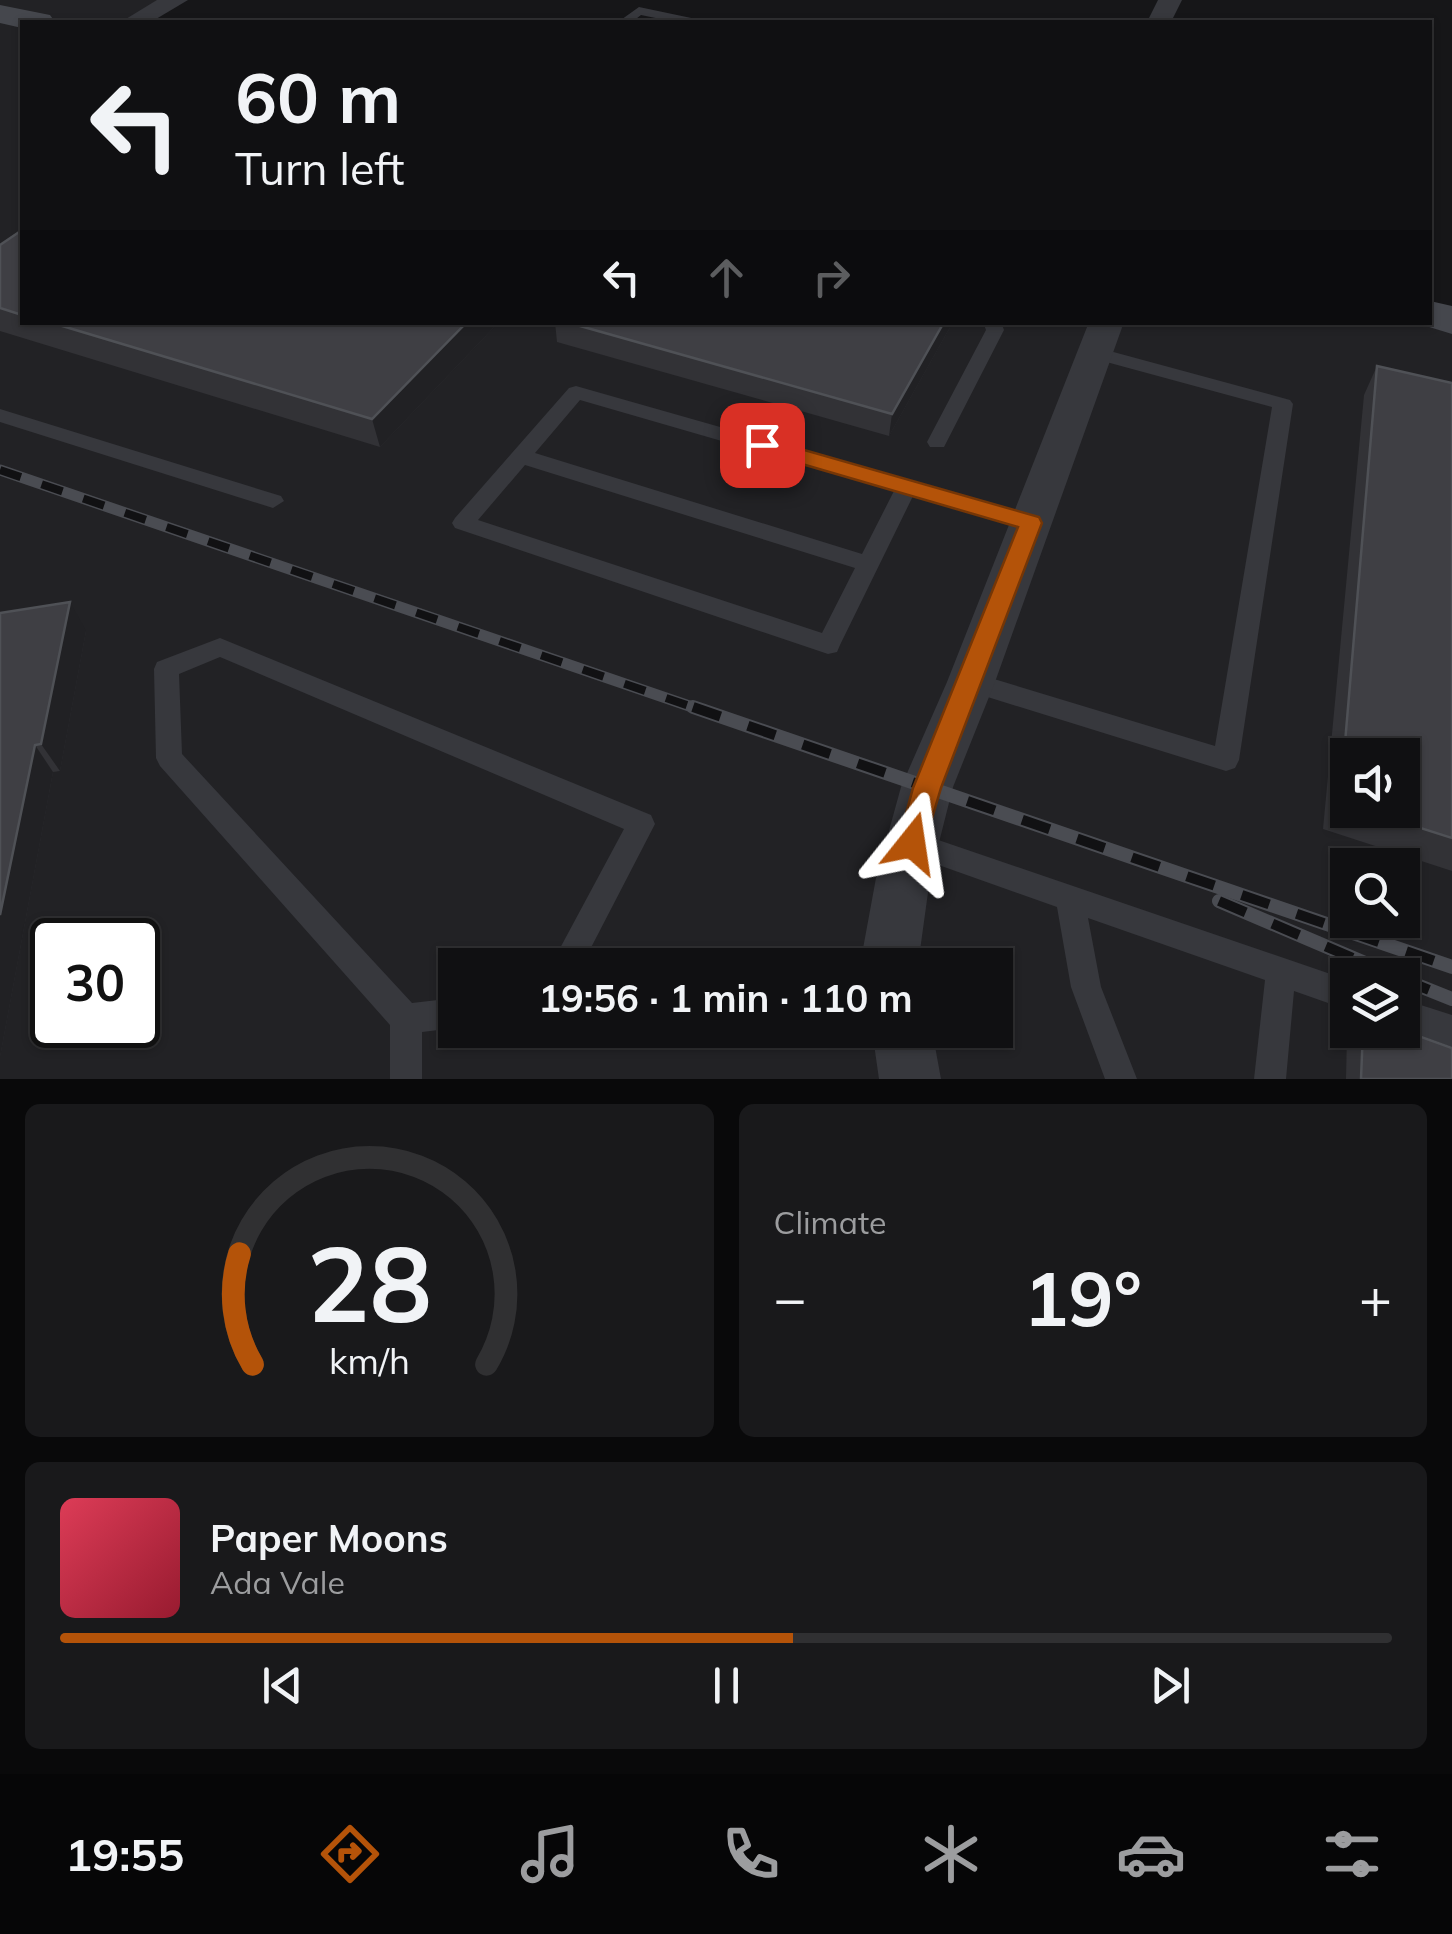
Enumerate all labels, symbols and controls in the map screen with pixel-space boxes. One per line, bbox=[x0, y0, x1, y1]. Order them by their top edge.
text: 60 m bbox=[235, 53, 401, 141]
icon: left bbox=[70, 60, 200, 190]
text: Turn left bbox=[235, 140, 404, 196]
icon: left bbox=[594, 250, 649, 305]
icon: ahead bbox=[699, 250, 754, 305]
icon: right bbox=[804, 250, 859, 305]
pin bbox=[720, 403, 805, 488]
icon: arrive bbox=[735, 418, 790, 473]
map controls bbox=[1330, 738, 1420, 1048]
button: sound bbox=[1330, 738, 1420, 828]
position arrow bbox=[860, 791, 964, 895]
button: search bbox=[1330, 848, 1420, 938]
speed limit sign: 30 bbox=[30, 918, 160, 1048]
button: layers bbox=[1330, 958, 1420, 1048]
text: 19:56 · 1 min · 110 m bbox=[538, 974, 913, 1022]
text: Climate bbox=[774, 1202, 886, 1242]
text: 28 bbox=[307, 1217, 432, 1348]
text: 19° bbox=[1024, 1251, 1142, 1345]
text: − bbox=[774, 1263, 807, 1332]
text: + bbox=[1359, 1263, 1392, 1332]
text: km/h bbox=[329, 1338, 410, 1383]
text: Paper Moons bbox=[210, 1514, 448, 1562]
text: Ada Vale bbox=[210, 1562, 345, 1602]
icon: previous bbox=[255, 1658, 310, 1713]
icon: pause bbox=[699, 1658, 754, 1713]
icon: next bbox=[1143, 1658, 1198, 1713]
icon: directions bbox=[315, 1819, 385, 1889]
icon: music bbox=[515, 1819, 585, 1889]
icon: phone bbox=[716, 1819, 786, 1889]
icon: climate bbox=[916, 1819, 986, 1889]
icon: car bbox=[1116, 1819, 1186, 1889]
icon: filters bbox=[1317, 1819, 1387, 1889]
text: 19:55 bbox=[65, 1826, 184, 1882]

